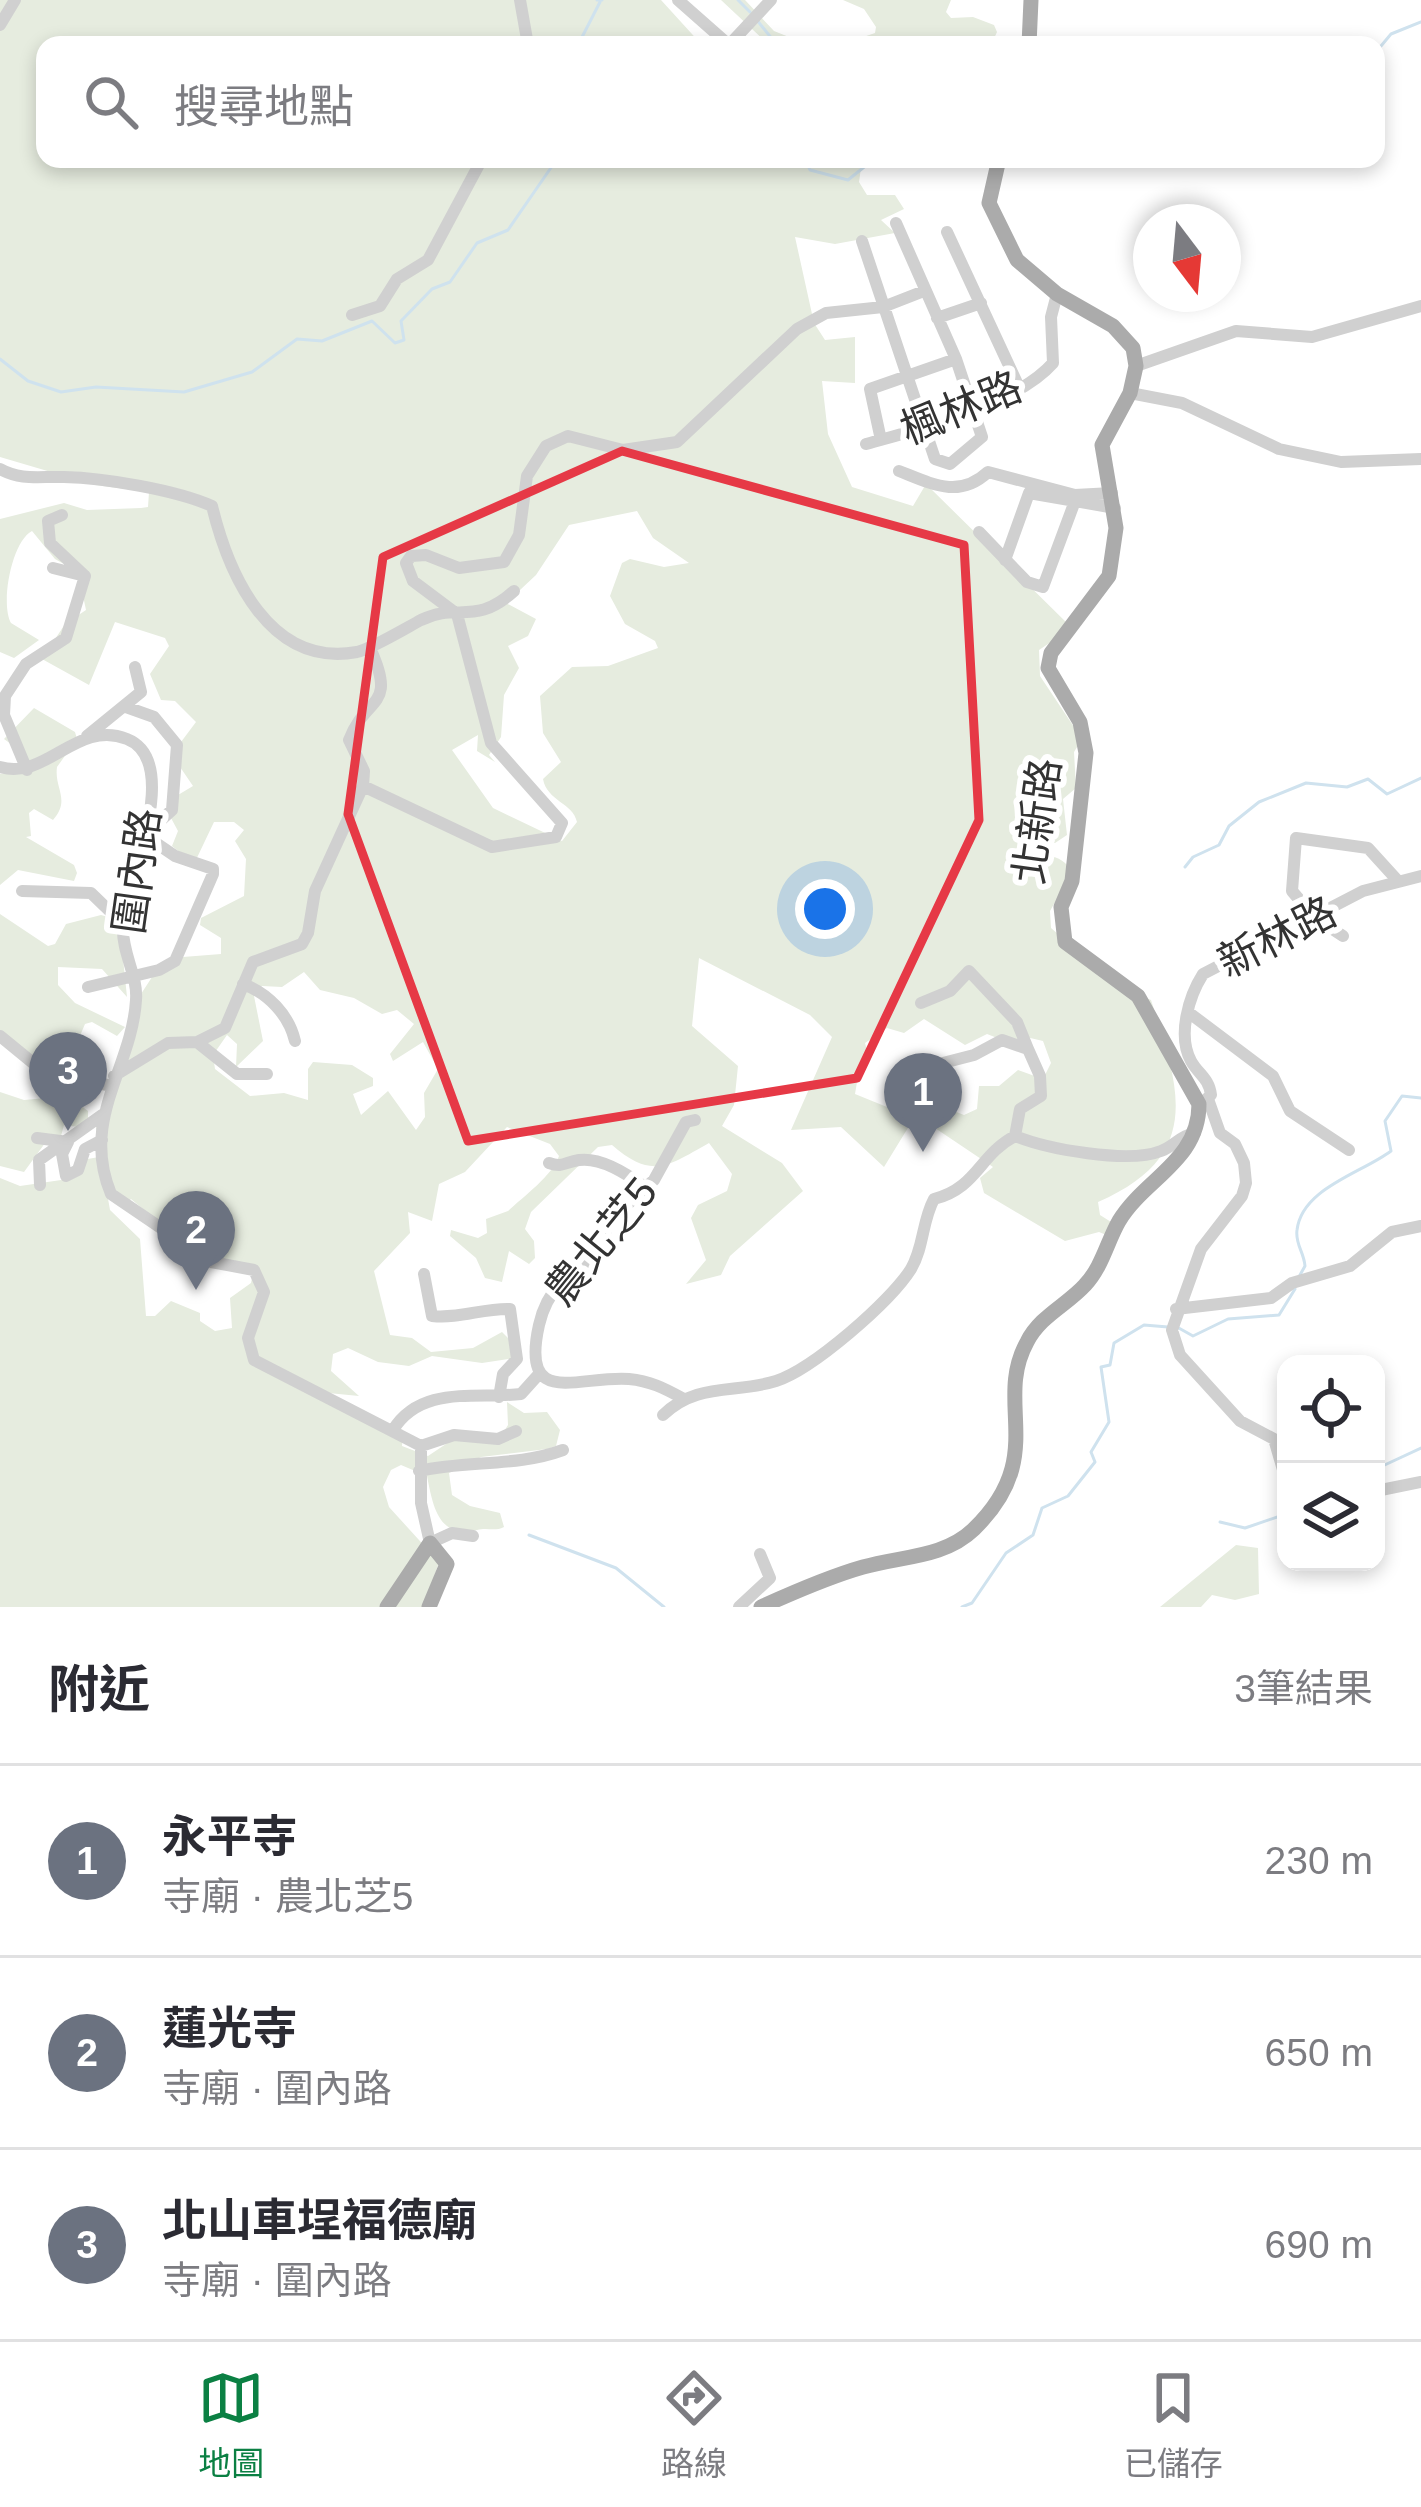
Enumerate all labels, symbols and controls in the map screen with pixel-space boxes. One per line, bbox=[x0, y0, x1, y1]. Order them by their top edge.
search box bbox=[36, 36, 1385, 168]
icon: search bbox=[78, 69, 144, 135]
text: 搜尋地點 bbox=[174, 81, 354, 132]
north arrow bbox=[1133, 204, 1241, 312]
street label: 楓林路 bbox=[894, 363, 1028, 453]
street label: 北新路 bbox=[1005, 755, 1069, 887]
street label: 圍內路 bbox=[105, 805, 169, 937]
your location bbox=[795, 879, 855, 939]
street label: 新林路 bbox=[1210, 887, 1344, 987]
pin: 3 bbox=[29, 1032, 107, 1131]
pin: 1 bbox=[884, 1053, 962, 1152]
street label: 農北芝5 bbox=[536, 1168, 666, 1314]
pin: 2 bbox=[157, 1191, 235, 1290]
map controls bbox=[1277, 1355, 1385, 1571]
button: locate bbox=[1277, 1355, 1385, 1463]
button: layers bbox=[1277, 1463, 1385, 1571]
text: 附近 bbox=[48, 1661, 150, 1718]
text: 3筆結果 bbox=[1234, 1667, 1373, 1710]
text: 永平寺 bbox=[162, 1811, 297, 1862]
text: 1 bbox=[76, 1839, 98, 1882]
text: 230 m bbox=[1265, 1839, 1373, 1882]
text: 寺廟 · 農北芝5 bbox=[162, 1875, 413, 1918]
text: 蓮光寺 bbox=[162, 2003, 297, 2054]
text: 2 bbox=[76, 2031, 98, 2074]
text: 650 m bbox=[1265, 2031, 1373, 2074]
text: 寺廟 · 圍內路 bbox=[162, 2067, 392, 2110]
text: 北山車埕福德廟 bbox=[162, 2195, 477, 2246]
text: 3 bbox=[76, 2223, 98, 2266]
text: 690 m bbox=[1265, 2223, 1373, 2266]
text: 寺廟 · 圍內路 bbox=[162, 2259, 392, 2302]
tab: 地圖 bbox=[198, 2365, 264, 2485]
tab: 路線 bbox=[661, 2365, 727, 2485]
tab: 已儲存 bbox=[1124, 2365, 1223, 2485]

